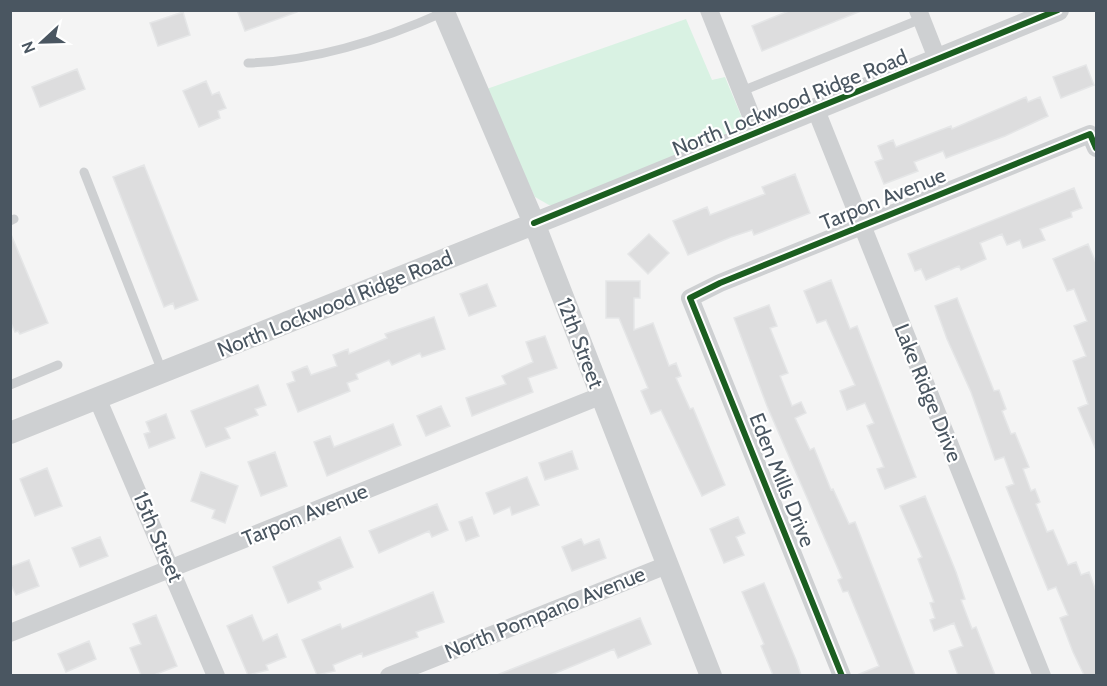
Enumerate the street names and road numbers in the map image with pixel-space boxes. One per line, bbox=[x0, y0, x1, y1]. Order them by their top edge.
street label: North Lockwood Ridge Road bbox=[669, 44, 911, 161]
street label: Tarpon Avenue bbox=[817, 162, 949, 235]
street label: North Lockwood Ridge Road bbox=[214, 245, 456, 362]
street label: 12th Street bbox=[552, 294, 609, 392]
street label: Lake Ridge Drive bbox=[889, 320, 968, 466]
street label: Eden Mills Drive bbox=[744, 409, 821, 551]
street label: Tarpon Avenue bbox=[239, 478, 371, 551]
street label: 15th Street bbox=[128, 488, 189, 586]
street label: North Pompano Avenue bbox=[441, 561, 649, 664]

